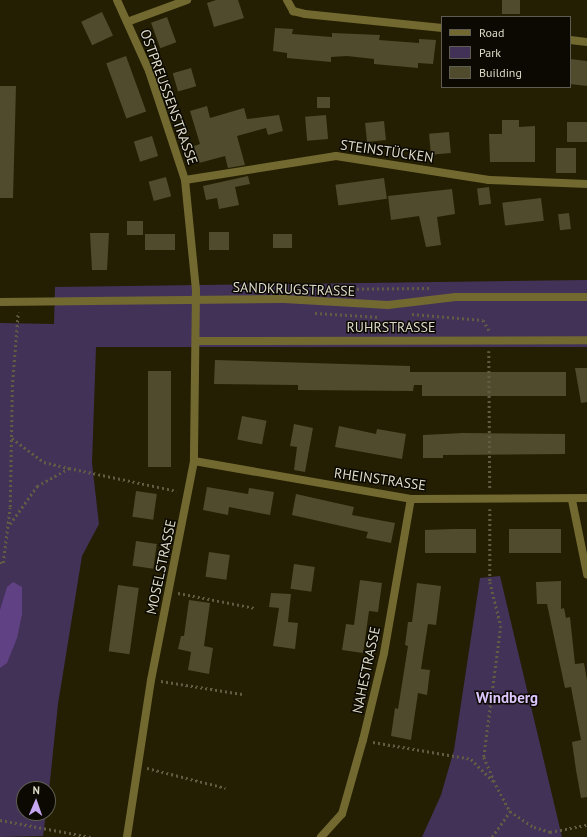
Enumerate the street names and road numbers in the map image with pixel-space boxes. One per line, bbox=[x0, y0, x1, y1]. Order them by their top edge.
street label: OSTPREUSSENSTRASSE bbox=[137, 27, 201, 167]
street label: STEINSTÜCKEN bbox=[339, 136, 435, 166]
street label: SANDKRUGSTRASSE bbox=[232, 278, 356, 300]
street label: RUHRSTRASSE bbox=[347, 319, 435, 335]
street label: RHEINSTRASSE bbox=[333, 464, 427, 494]
street label: MOSELSTRASSE bbox=[143, 518, 179, 616]
street label: NAHESTRASSE bbox=[349, 625, 383, 715]

